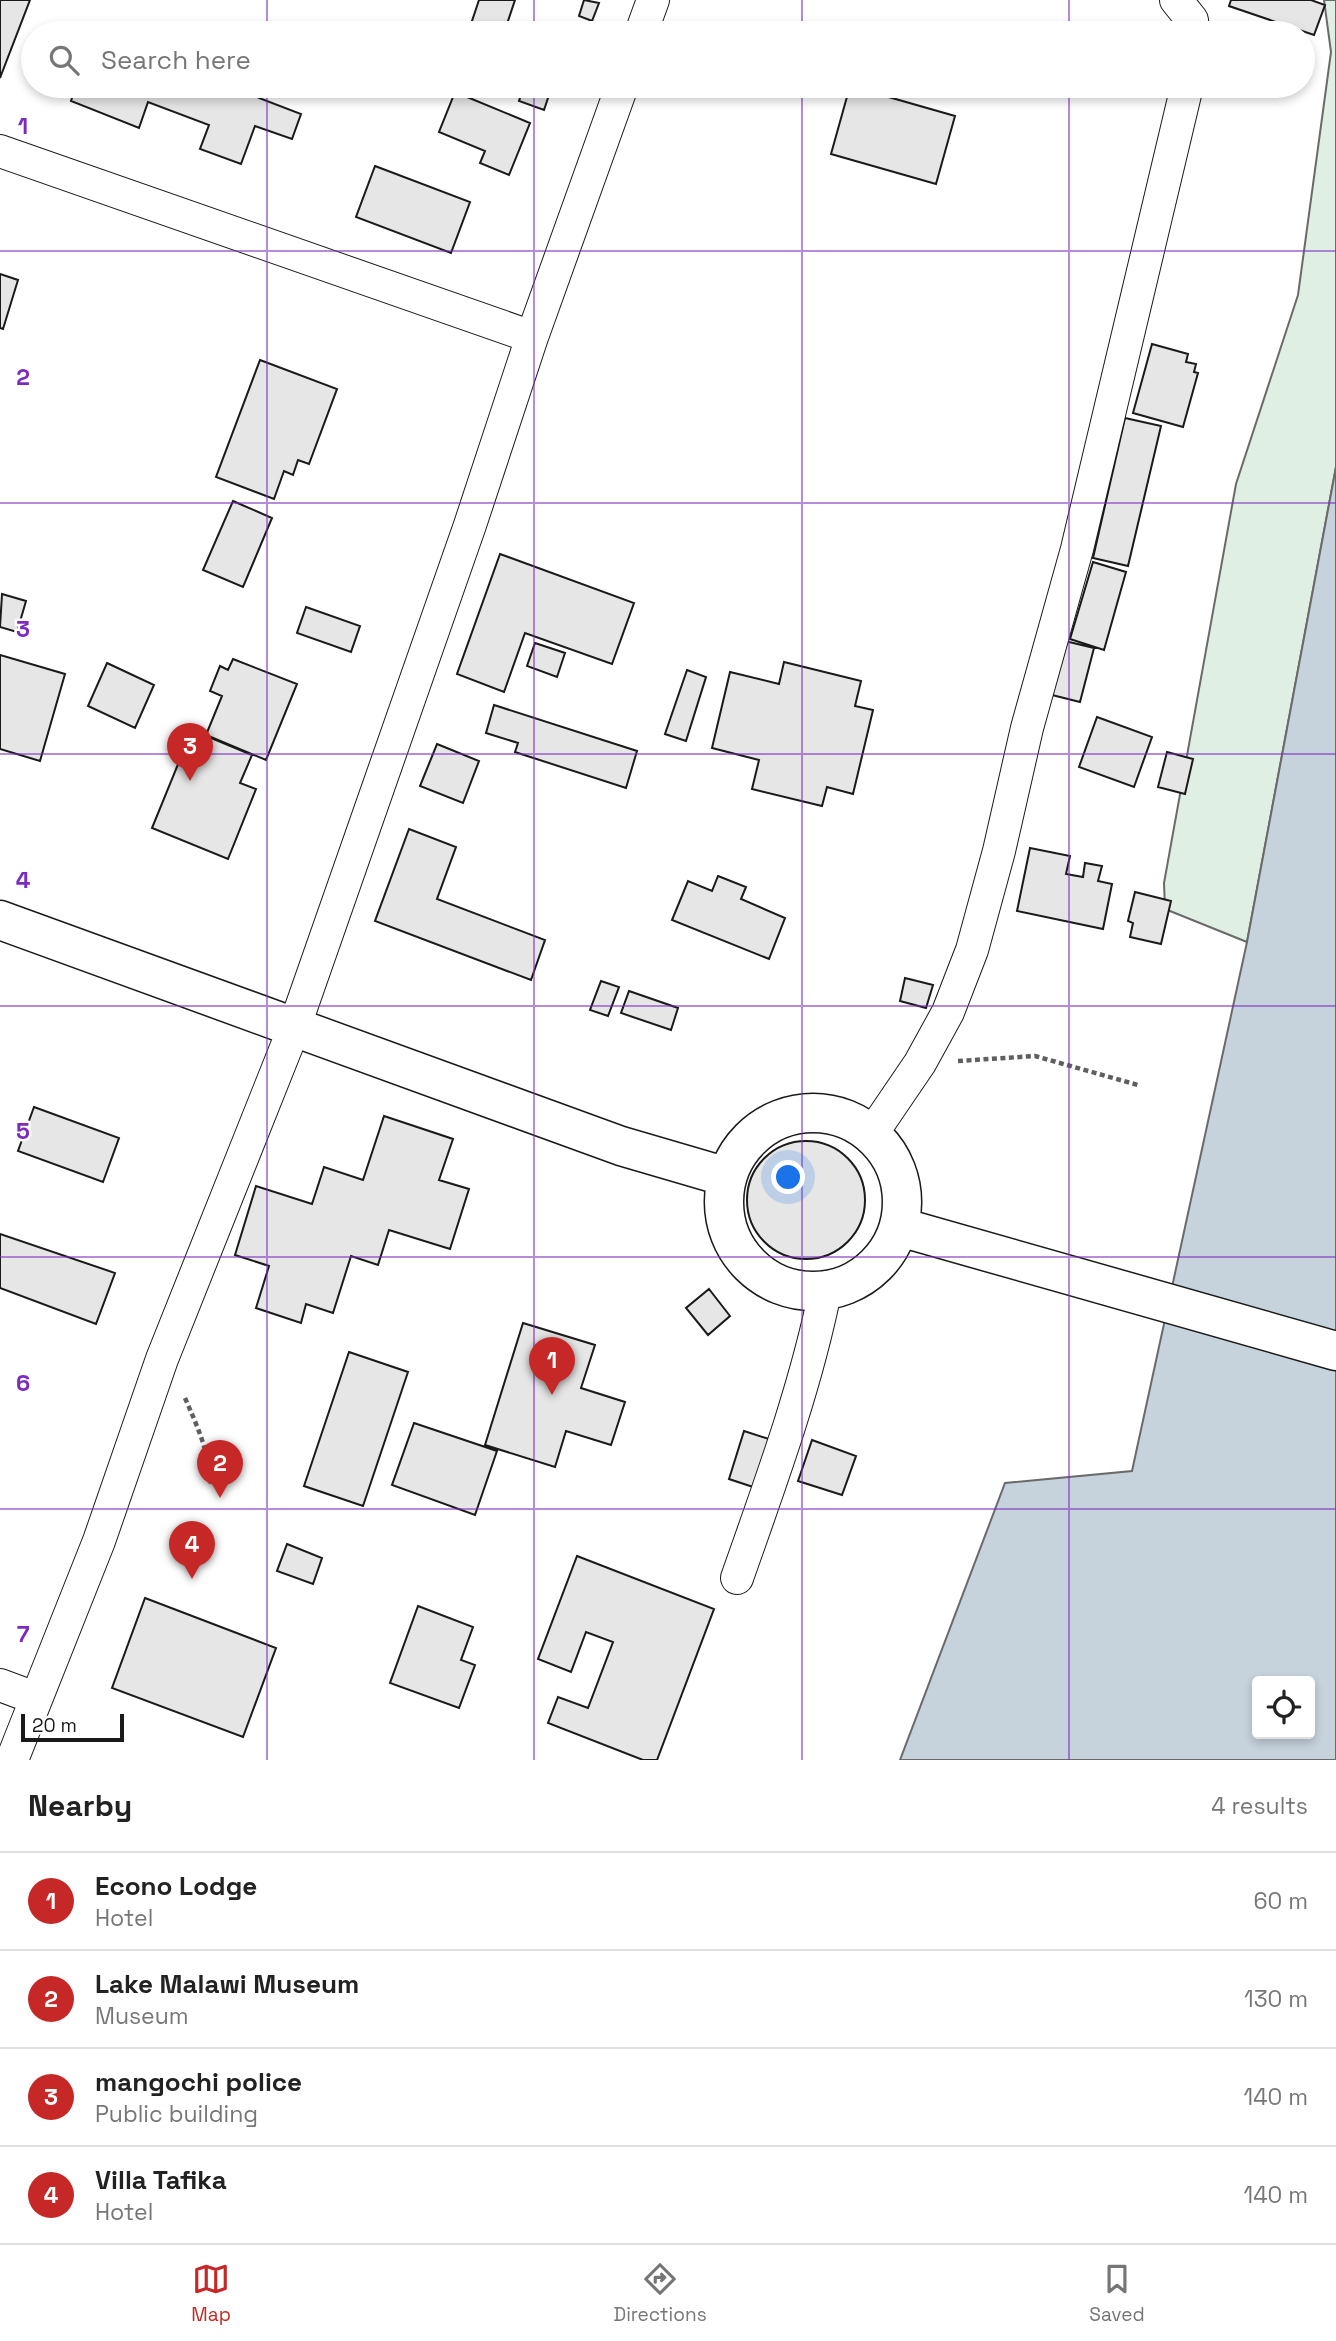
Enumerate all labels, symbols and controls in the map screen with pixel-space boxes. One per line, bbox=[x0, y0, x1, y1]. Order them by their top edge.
search box bbox=[21, 21, 1315, 98]
icon: search bbox=[45, 41, 83, 79]
text: Search here bbox=[101, 43, 251, 77]
text: 1 bbox=[18, 111, 28, 141]
text: 2 bbox=[16, 362, 30, 392]
text: 3 bbox=[16, 614, 30, 644]
pin: 3 bbox=[167, 723, 213, 781]
text: 4 bbox=[16, 865, 31, 895]
text: 5 bbox=[16, 1116, 30, 1146]
your location bbox=[771, 1160, 805, 1194]
pin: 1 bbox=[529, 1337, 575, 1395]
text: 6 bbox=[16, 1368, 30, 1398]
pin: 2 bbox=[197, 1440, 243, 1498]
pin: 4 bbox=[169, 1521, 215, 1579]
text: 7 bbox=[17, 1619, 30, 1649]
map controls bbox=[1252, 1676, 1315, 1739]
button: locate bbox=[1252, 1676, 1315, 1739]
scale bar bbox=[21, 1711, 124, 1743]
text: 20 m bbox=[32, 1713, 77, 1738]
text: Nearby bbox=[28, 1786, 132, 1825]
text: 4 results bbox=[1211, 1791, 1308, 1821]
text: Econo Lodge bbox=[95, 1869, 257, 1903]
text: 1 bbox=[46, 1886, 56, 1916]
text: 60 m bbox=[1253, 1886, 1308, 1916]
text: Hotel bbox=[95, 1903, 153, 1933]
text: Lake Malawi Museum bbox=[95, 1967, 359, 2001]
text: 2 bbox=[44, 1984, 58, 2014]
text: 130 m bbox=[1244, 1984, 1308, 2014]
text: Museum bbox=[95, 2001, 189, 2031]
text: mangochi police bbox=[95, 2065, 302, 2099]
text: 3 bbox=[44, 2082, 58, 2112]
text: 140 m bbox=[1244, 2082, 1308, 2112]
text: Public building bbox=[95, 2099, 258, 2129]
text: Villa Tafika bbox=[95, 2163, 227, 2197]
text: 4 bbox=[44, 2180, 58, 2210]
text: 140 m bbox=[1244, 2180, 1308, 2210]
text: Hotel bbox=[95, 2197, 153, 2227]
tab: Map bbox=[191, 2260, 231, 2327]
tab: Directions bbox=[614, 2260, 707, 2327]
tab: Saved bbox=[1089, 2260, 1145, 2327]

